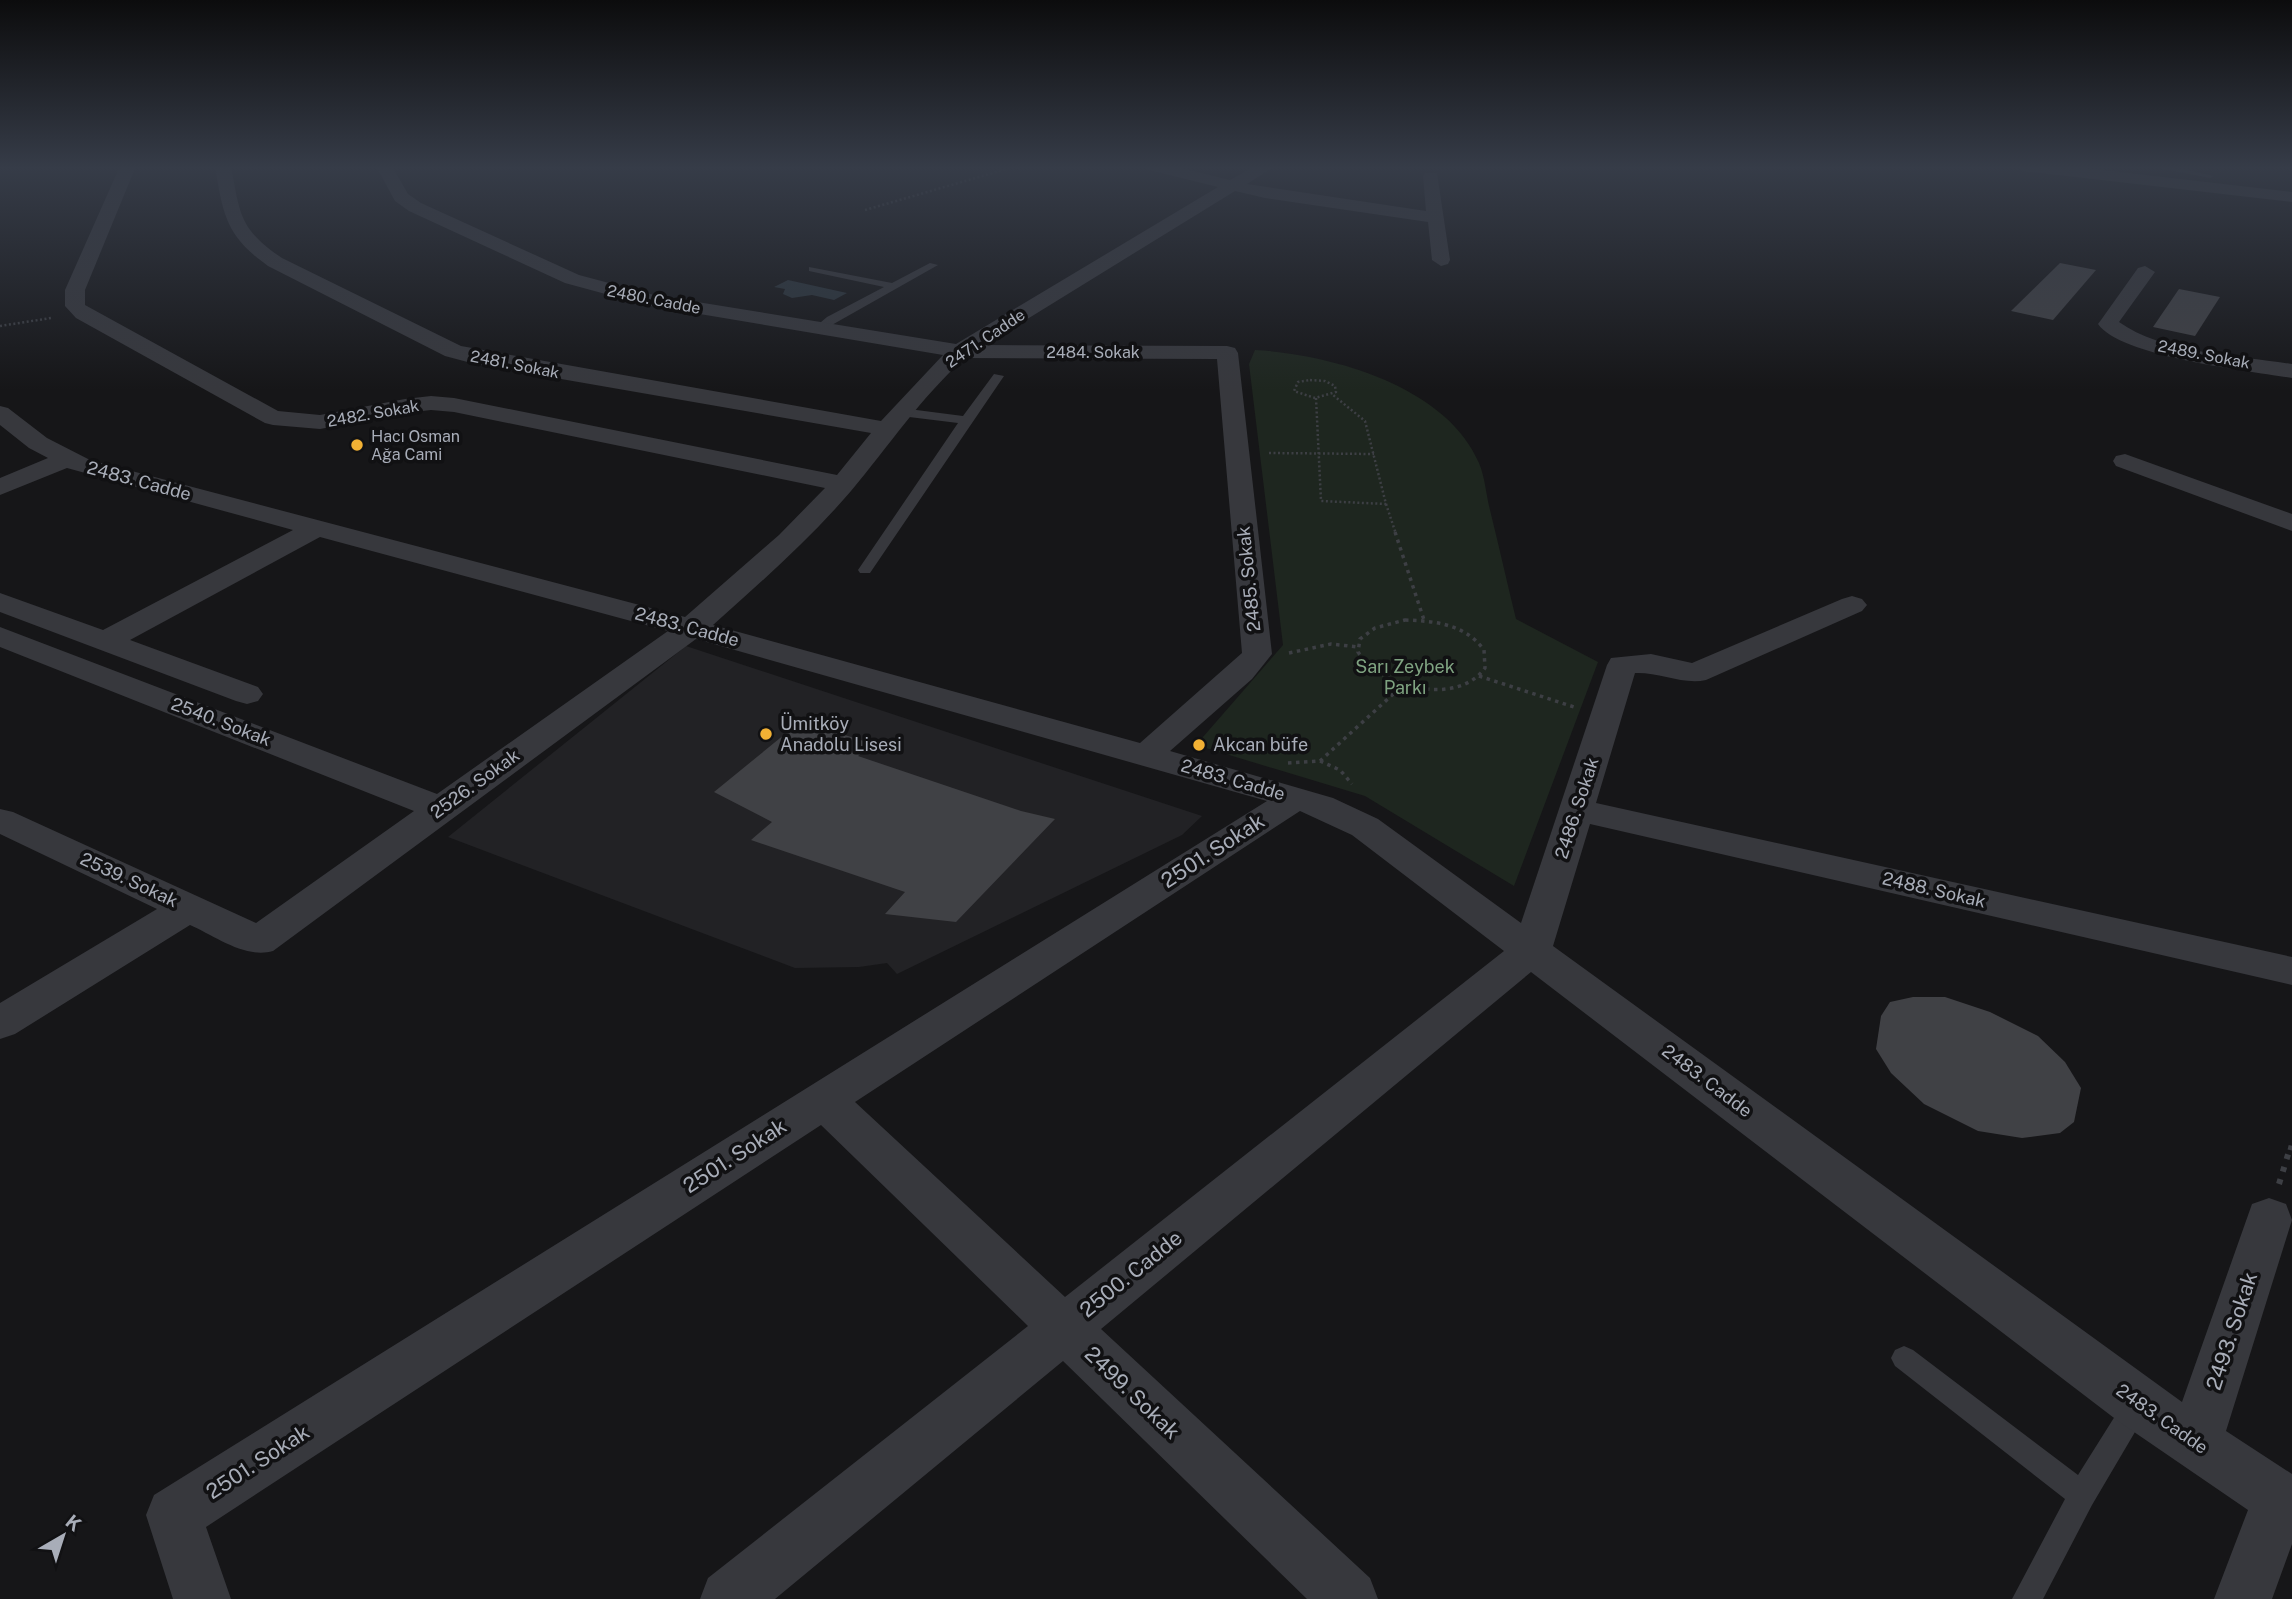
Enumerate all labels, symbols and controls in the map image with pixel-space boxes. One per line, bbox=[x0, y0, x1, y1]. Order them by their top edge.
street label: 2480. Cadde bbox=[605, 281, 702, 318]
street label: 2471. Cadde bbox=[942, 305, 1028, 372]
street label: 2489. Sokak bbox=[2156, 336, 2252, 373]
street label: 2484. Sokak bbox=[1046, 343, 1140, 362]
street label: 2481. Sokak bbox=[469, 347, 561, 382]
street label: 2482. Sokak bbox=[326, 396, 421, 431]
place label: Hacı Osman Ağa Cami bbox=[371, 427, 460, 464]
marker: Hacı Osman Ağa Cami bbox=[349, 437, 365, 453]
street label: 2483. Cadde bbox=[85, 457, 194, 505]
street label: 2485. Sokak bbox=[1233, 525, 1264, 633]
street label: 2483. Cadde bbox=[633, 603, 742, 651]
park label: Sarı Zeybek Parkı bbox=[1355, 656, 1455, 698]
street label: 2540. Sokak bbox=[168, 693, 274, 750]
place label: Ümitköy Anadolu Lisesi bbox=[780, 712, 902, 755]
marker: Ümitköy Anadolu Lisesi bbox=[758, 726, 774, 742]
place label: Akcan büfe bbox=[1213, 734, 1308, 755]
marker: Akcan büfe bbox=[1191, 737, 1207, 753]
street label: 2526. Sokak bbox=[426, 744, 523, 823]
street label: 2483. Cadde bbox=[1179, 755, 1288, 804]
street label: 2486. Sokak bbox=[1550, 755, 1603, 861]
street label: 2501. Sokak bbox=[1156, 808, 1269, 893]
street label: 2539. Sokak bbox=[77, 848, 181, 911]
street label: 2488. Sokak bbox=[1880, 867, 1988, 912]
street label: 2483. Cadde bbox=[1658, 1040, 1756, 1121]
street label: 2501. Sokak bbox=[678, 1113, 791, 1198]
street label: 2500. Cadde bbox=[1075, 1225, 1187, 1322]
street label: 2493. Sokak bbox=[2201, 1269, 2262, 1393]
street label: 2499. Sokak bbox=[1080, 1341, 1185, 1444]
street label: 2483. Cadde bbox=[2112, 1379, 2212, 1458]
street label: 2501. Sokak bbox=[201, 1419, 314, 1504]
north arrow bbox=[28, 1501, 98, 1571]
text: K bbox=[61, 1510, 86, 1536]

